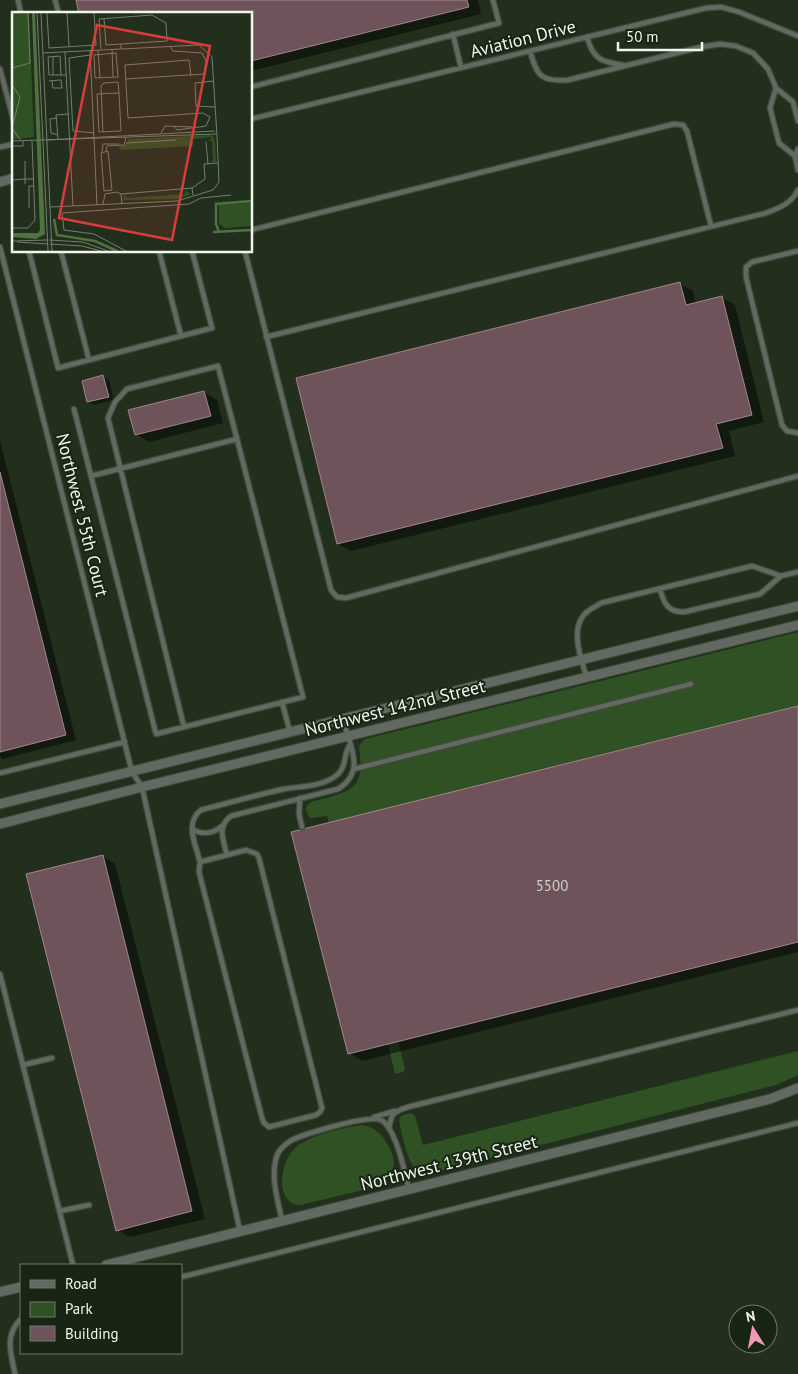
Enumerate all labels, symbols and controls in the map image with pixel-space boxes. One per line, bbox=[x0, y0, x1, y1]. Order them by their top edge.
inset map bbox=[12, 12, 252, 252]
street label: Aviation Drive bbox=[468, 14, 578, 63]
scale bar bbox=[618, 20, 702, 52]
text: 50 m bbox=[626, 27, 659, 46]
street label: Northwest 55th Court bbox=[51, 431, 114, 599]
street label: Northwest 142nd Street bbox=[302, 674, 487, 741]
house number: 5500 bbox=[536, 876, 568, 895]
street label: Northwest 139th Street bbox=[358, 1129, 540, 1196]
legend bbox=[20, 1264, 182, 1354]
text: Road bbox=[65, 1274, 97, 1293]
text: Park bbox=[65, 1299, 93, 1318]
north arrow bbox=[728, 1304, 778, 1354]
text: N bbox=[744, 1307, 757, 1326]
text: Building bbox=[65, 1324, 119, 1343]

